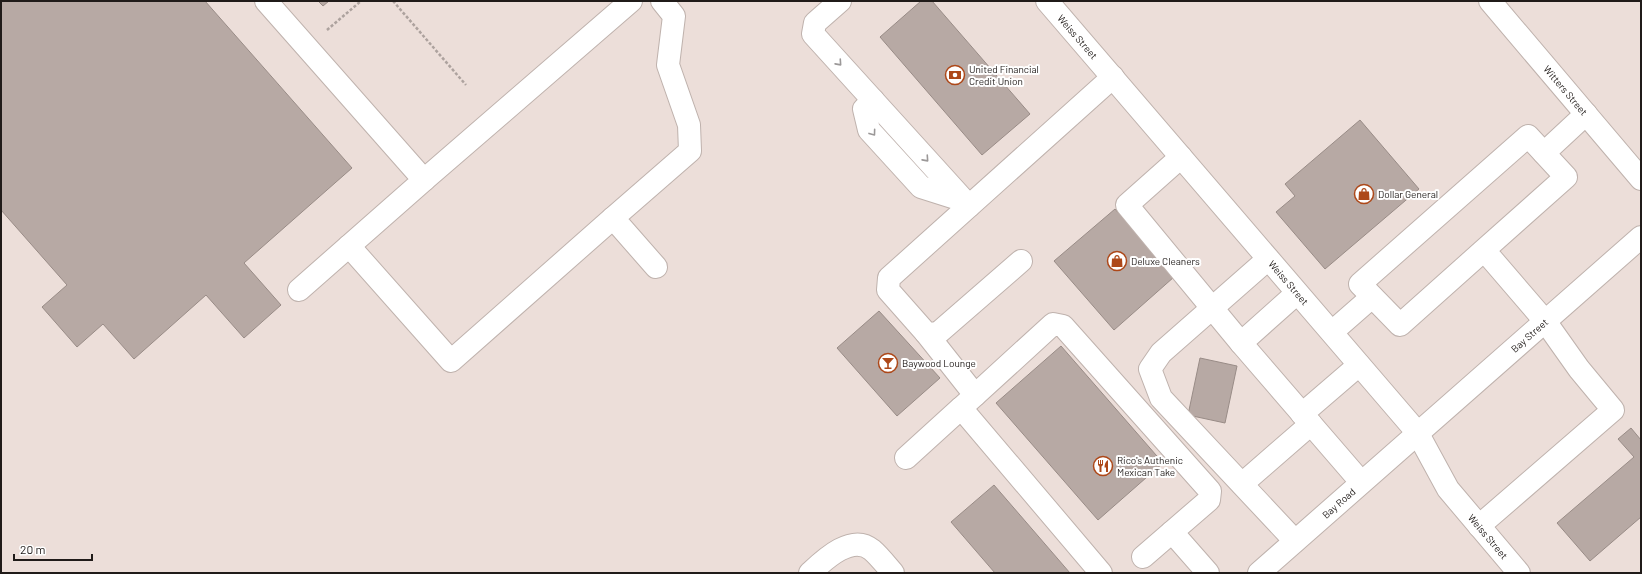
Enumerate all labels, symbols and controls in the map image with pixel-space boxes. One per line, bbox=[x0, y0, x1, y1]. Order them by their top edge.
street label: Weiss Street bbox=[1055, 12, 1100, 62]
one-way arrow bbox=[835, 58, 842, 66]
place label: United Financial Credit Union bbox=[969, 63, 1039, 87]
street label: Witters Street bbox=[1541, 63, 1590, 118]
bank icon: United Financial Credit Union bbox=[944, 64, 966, 86]
one-way arrow bbox=[868, 129, 876, 136]
one-way arrow bbox=[922, 155, 929, 162]
shop icon: Dollar General bbox=[1353, 183, 1375, 205]
place label: Dollar General bbox=[1378, 188, 1438, 200]
shop icon: Deluxe Cleaners bbox=[1106, 250, 1128, 272]
place label: Deluxe Cleaners bbox=[1131, 255, 1200, 267]
street label: Weiss Street bbox=[1266, 258, 1311, 308]
street label: Bay Street bbox=[1508, 316, 1551, 355]
bar icon: Baywood Lounge bbox=[877, 352, 899, 374]
place label: Baywood Lounge bbox=[902, 357, 976, 369]
place label: Rico's Authenic Mexican Take bbox=[1117, 454, 1183, 478]
restaurant icon: Rico's Authenic Mexican Take bbox=[1092, 455, 1114, 477]
street label: Bay Road bbox=[1320, 485, 1358, 521]
street label: Weiss Street bbox=[1466, 512, 1511, 562]
scale bar bbox=[14, 536, 92, 562]
text: 20 m bbox=[20, 542, 46, 556]

